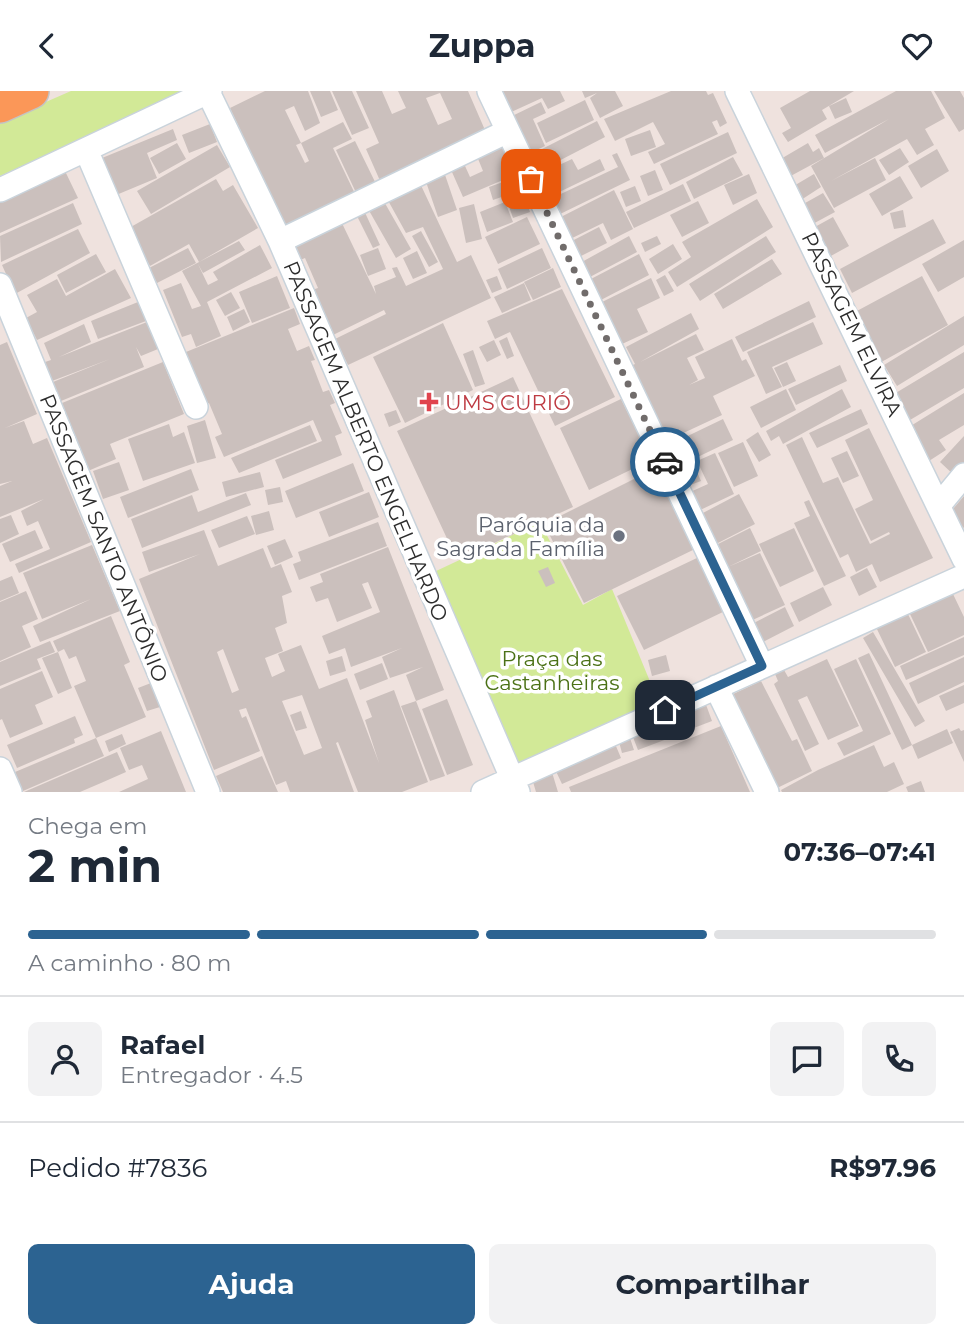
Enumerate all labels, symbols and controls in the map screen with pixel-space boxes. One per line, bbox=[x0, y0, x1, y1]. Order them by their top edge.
text: Zuppa bbox=[429, 26, 535, 65]
icon: back bbox=[28, 27, 66, 65]
icon: heart bbox=[898, 27, 936, 65]
pin bbox=[501, 149, 561, 209]
icon: bag bbox=[512, 160, 550, 198]
street label: PASSAGEM ELVIRA bbox=[796, 228, 908, 421]
street label: PASSAGEM ALBERTO ENGELHARDO bbox=[278, 257, 454, 625]
street label: PASSAGEM SANTO ANTÔNIO bbox=[35, 390, 173, 686]
place label: UMS CURIÓ bbox=[445, 390, 571, 415]
marker: UMS CURIÓ bbox=[419, 392, 439, 412]
courier bbox=[630, 427, 700, 497]
icon: car bbox=[646, 443, 684, 481]
place label: Paróquia da Sagrada Família bbox=[436, 512, 605, 561]
marker: Paróquia da Sagrada Família bbox=[611, 528, 627, 544]
park label: Praça das Castanheiras bbox=[485, 646, 619, 695]
pin bbox=[635, 680, 695, 740]
icon: home bbox=[646, 691, 684, 729]
text: Chega em bbox=[28, 812, 147, 840]
text: 07:36–07:41 bbox=[783, 836, 936, 868]
text: 2 min bbox=[28, 837, 162, 894]
text: A caminho · 80 m bbox=[28, 949, 231, 977]
button: person bbox=[28, 1022, 102, 1096]
button: chat bbox=[770, 1022, 844, 1096]
button: phone bbox=[862, 1022, 936, 1096]
text: Rafael bbox=[120, 1029, 205, 1061]
text: Entregador · 4.5 bbox=[120, 1061, 303, 1089]
text: Pedido #7836 bbox=[28, 1152, 207, 1184]
text: R$97.96 bbox=[829, 1152, 936, 1184]
button: Ajuda bbox=[28, 1244, 475, 1324]
button: Compartilhar bbox=[489, 1244, 936, 1324]

